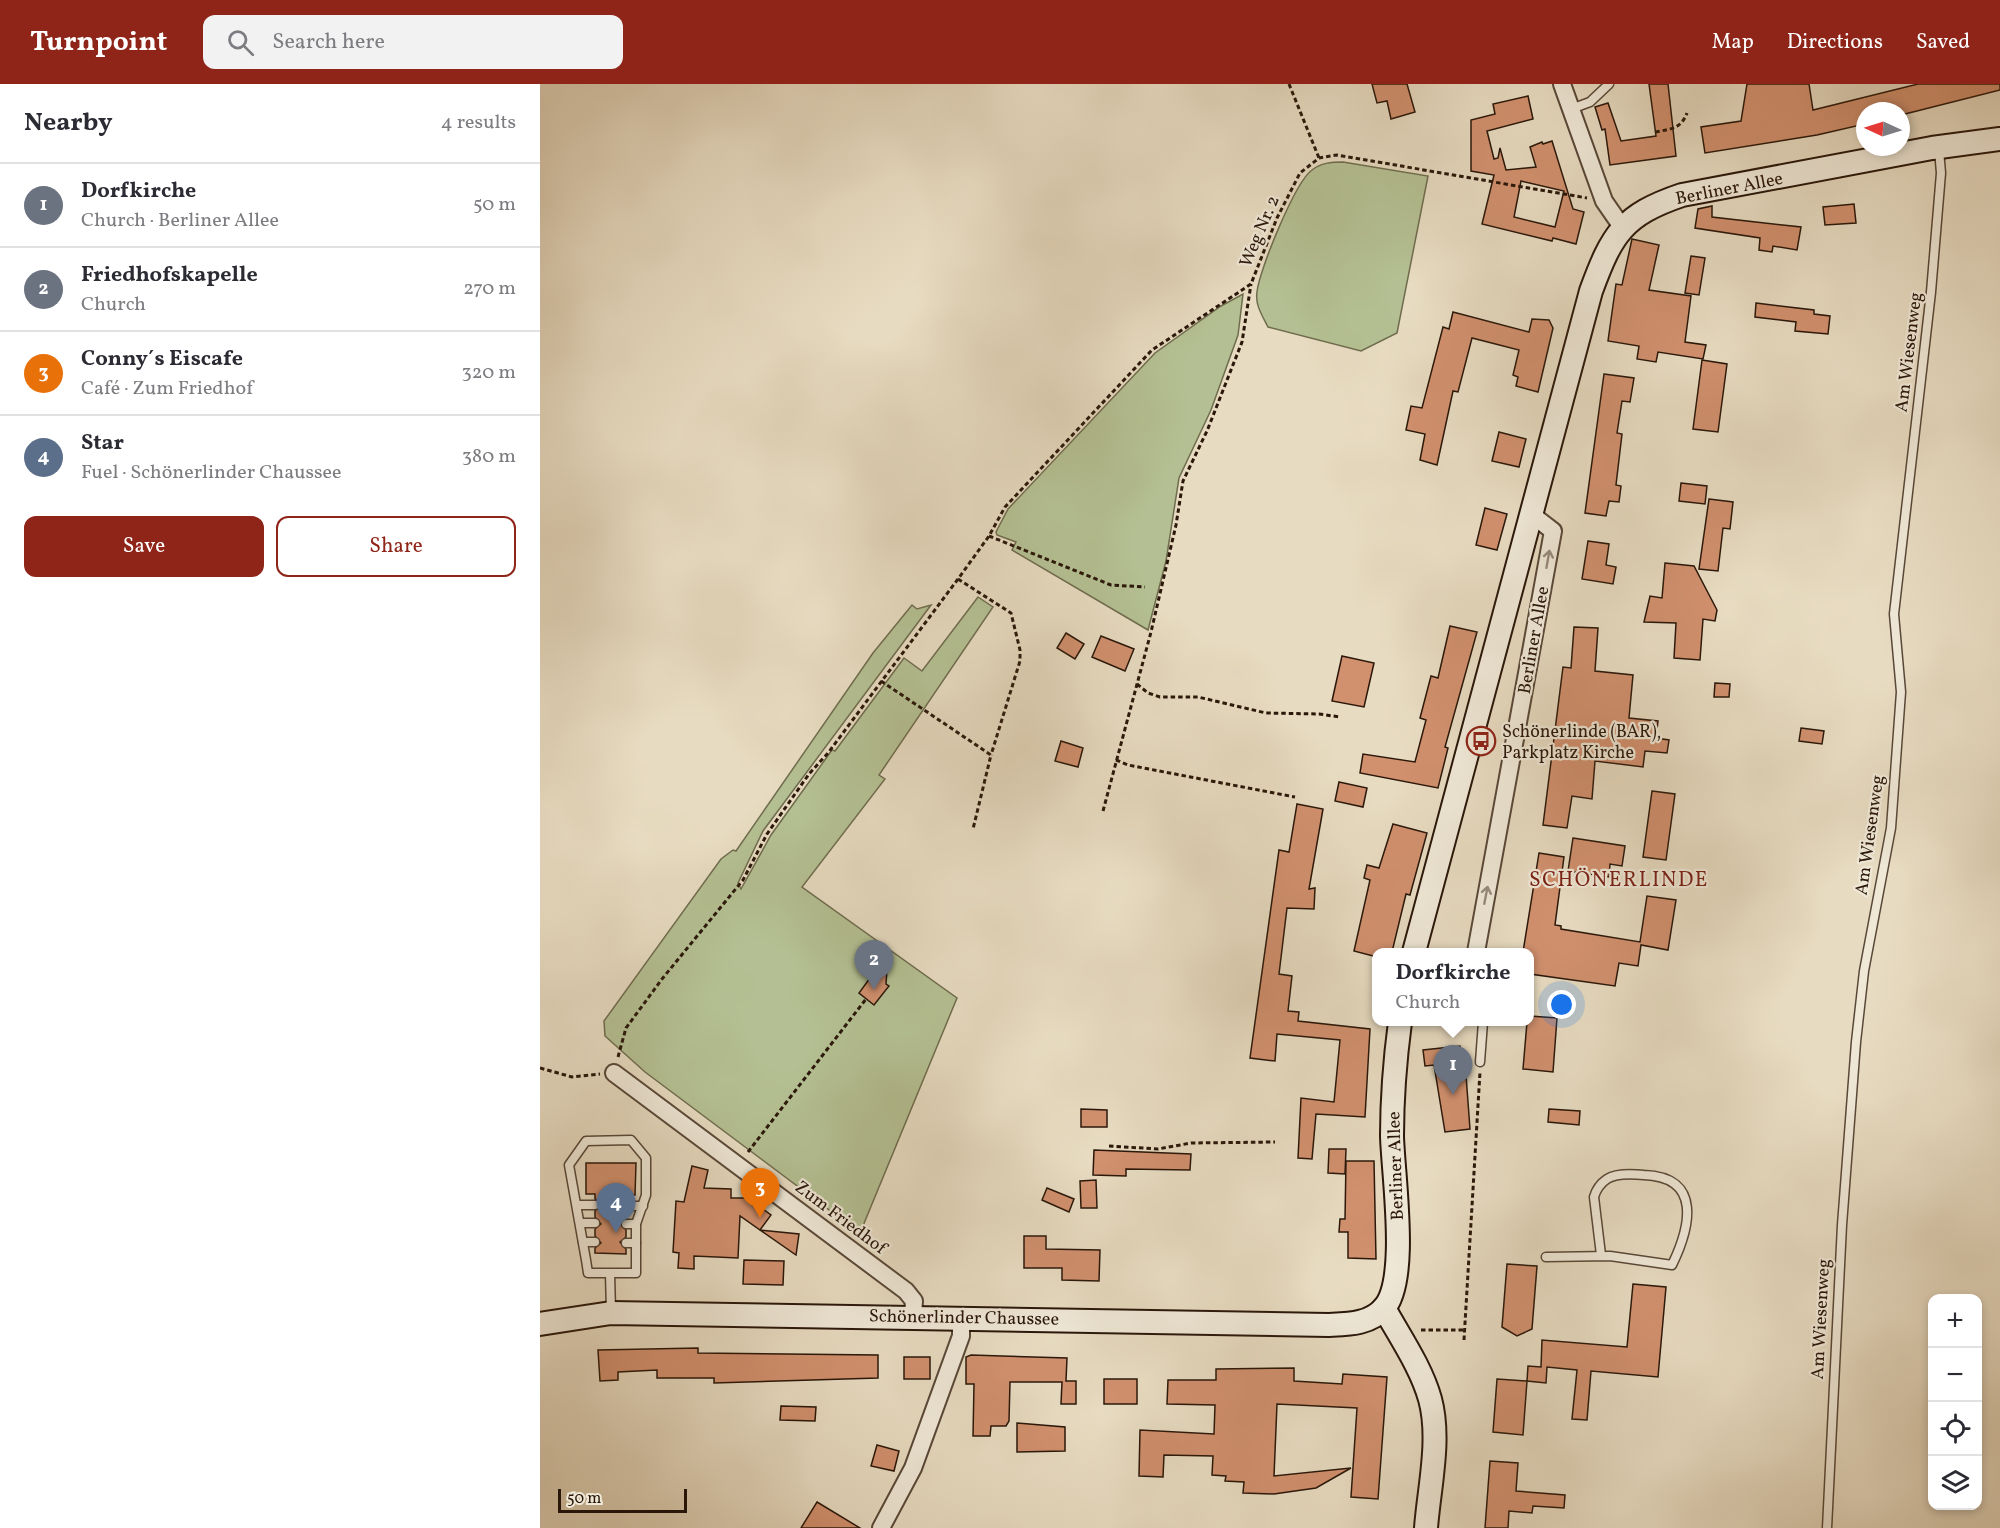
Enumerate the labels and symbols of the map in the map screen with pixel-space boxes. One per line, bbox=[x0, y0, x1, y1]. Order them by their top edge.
north arrow bbox=[1856, 102, 1910, 156]
street label: Berliner Allee bbox=[1673, 167, 1785, 212]
street label: Weg Nr. 2 bbox=[1234, 192, 1287, 271]
street label: Am Wiesenweg bbox=[1890, 291, 1929, 414]
one-way arrow bbox=[1543, 549, 1554, 569]
street label: Berliner Allee bbox=[1513, 584, 1556, 696]
place label: Schönerlinde (BAR), Parkplatz Kirche bbox=[1502, 720, 1661, 766]
bus stop icon: Schönerlinde (BAR), Parkplatz Kirche bbox=[1465, 725, 1497, 757]
street label: Am Wiesenweg bbox=[1850, 774, 1891, 897]
district label: SCHÖNERLINDE bbox=[1529, 866, 1709, 895]
one-way arrow bbox=[1481, 886, 1492, 905]
pin: 2 bbox=[854, 940, 894, 990]
your location bbox=[1547, 990, 1576, 1019]
pin: 1 bbox=[1434, 1046, 1472, 1095]
street label: Berliner Allee bbox=[1382, 1111, 1411, 1221]
pin: 3 bbox=[740, 1168, 780, 1218]
street label: Zum Friedhof bbox=[789, 1176, 892, 1262]
pin: 4 bbox=[596, 1184, 636, 1233]
street label: Am Wiesenweg bbox=[1806, 1258, 1837, 1380]
street label: Schönerlinder Chaussee bbox=[869, 1304, 1059, 1333]
scale bar bbox=[558, 1486, 687, 1514]

